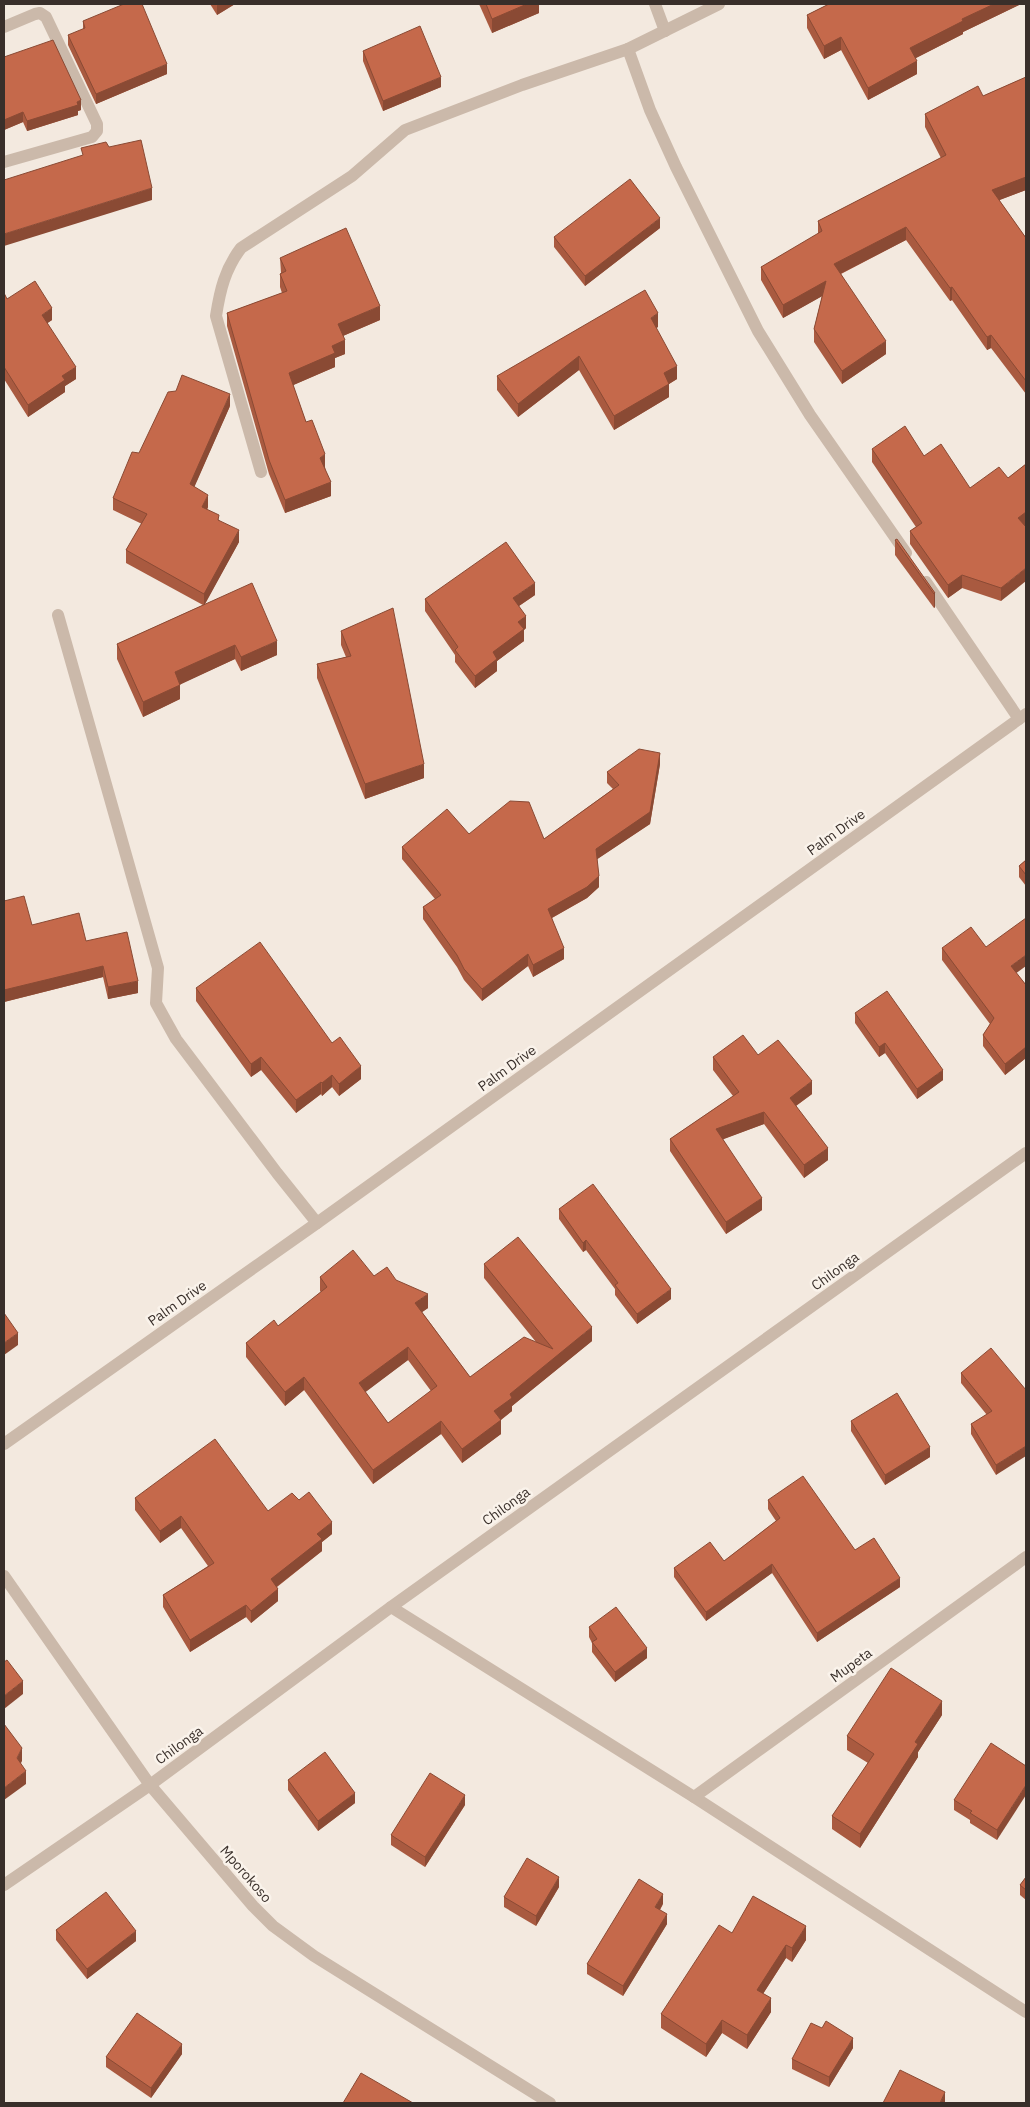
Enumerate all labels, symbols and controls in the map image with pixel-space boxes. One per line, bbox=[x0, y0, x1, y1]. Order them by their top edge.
street label: Palm Drive bbox=[803, 805, 869, 859]
street label: Palm Drive bbox=[474, 1041, 540, 1095]
street label: Chilonga bbox=[808, 1247, 863, 1294]
street label: Palm Drive bbox=[144, 1276, 210, 1330]
street label: Chilonga bbox=[479, 1482, 534, 1529]
street label: Mupeta bbox=[826, 1643, 876, 1686]
street label: Chilonga bbox=[152, 1721, 207, 1768]
street label: Mporokoso bbox=[216, 1842, 276, 1906]

